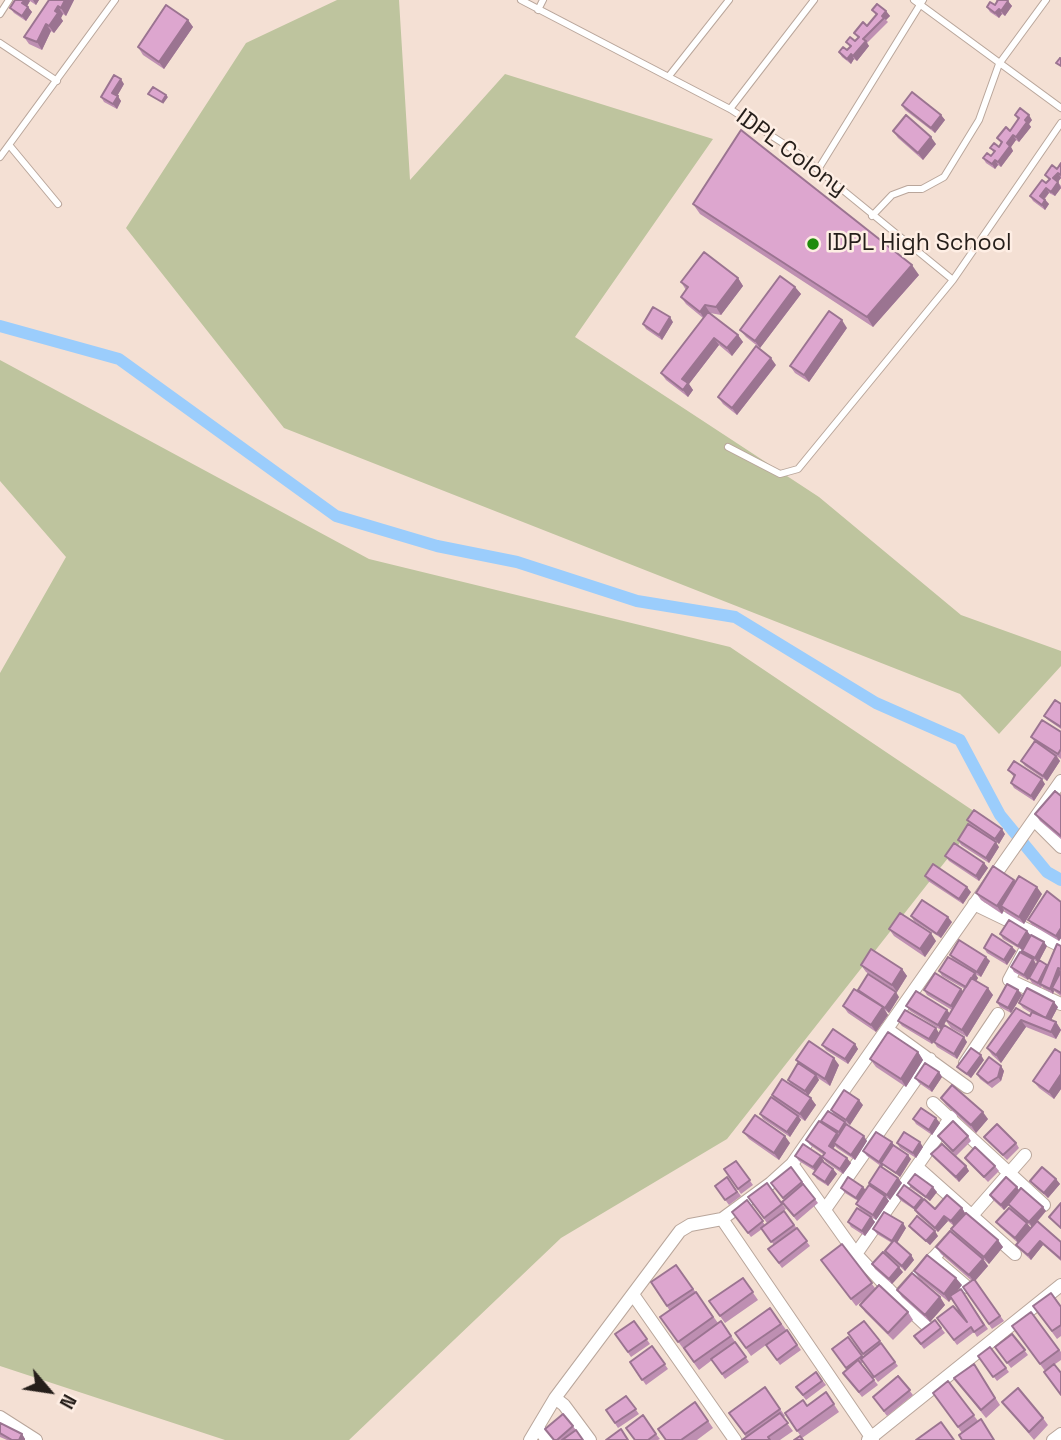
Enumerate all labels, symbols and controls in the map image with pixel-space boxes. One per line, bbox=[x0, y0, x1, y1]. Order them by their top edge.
street label: IDPL Colony bbox=[730, 104, 852, 202]
place label: IDPL High School bbox=[827, 230, 1012, 258]
marker: IDPL High School bbox=[805, 236, 821, 252]
north arrow bbox=[14, 1356, 84, 1426]
text: N bbox=[54, 1390, 82, 1413]

